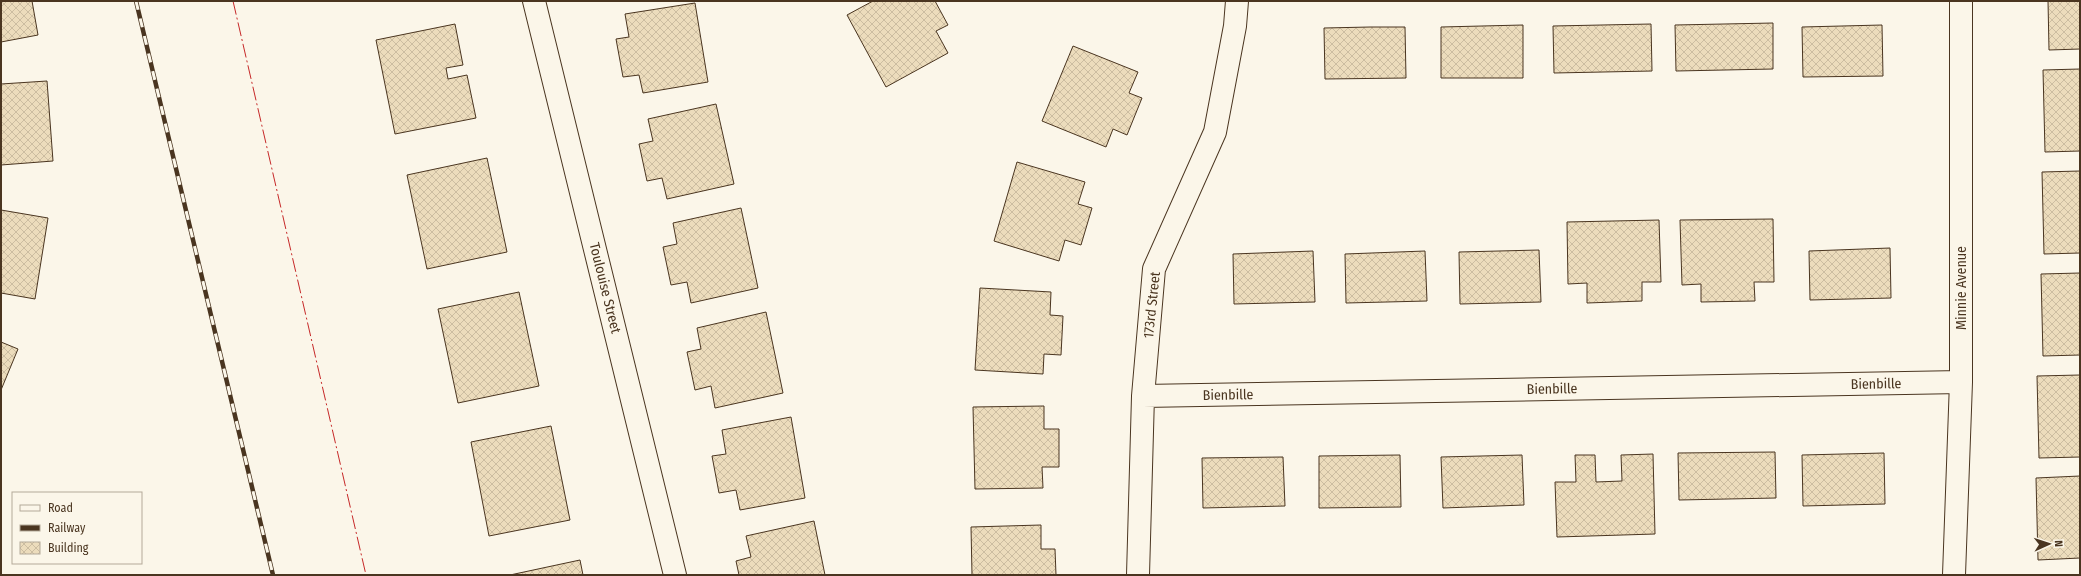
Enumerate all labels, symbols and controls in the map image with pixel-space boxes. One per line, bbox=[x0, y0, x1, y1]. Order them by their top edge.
street label: Toulouise Street bbox=[586, 241, 625, 336]
street label: Minnie Avenue bbox=[1953, 246, 1970, 330]
street label: 173rd Street bbox=[1140, 270, 1164, 339]
street label: Bienbille bbox=[1851, 375, 1902, 393]
street label: Bienbille bbox=[1527, 380, 1578, 398]
street label: Bienbille bbox=[1203, 386, 1254, 404]
legend bbox=[12, 492, 142, 564]
text: Road bbox=[48, 501, 73, 515]
text: Railway bbox=[48, 521, 86, 535]
north arrow bbox=[2029, 524, 2069, 564]
text: N bbox=[2052, 540, 2065, 547]
text: Building bbox=[48, 541, 89, 555]

